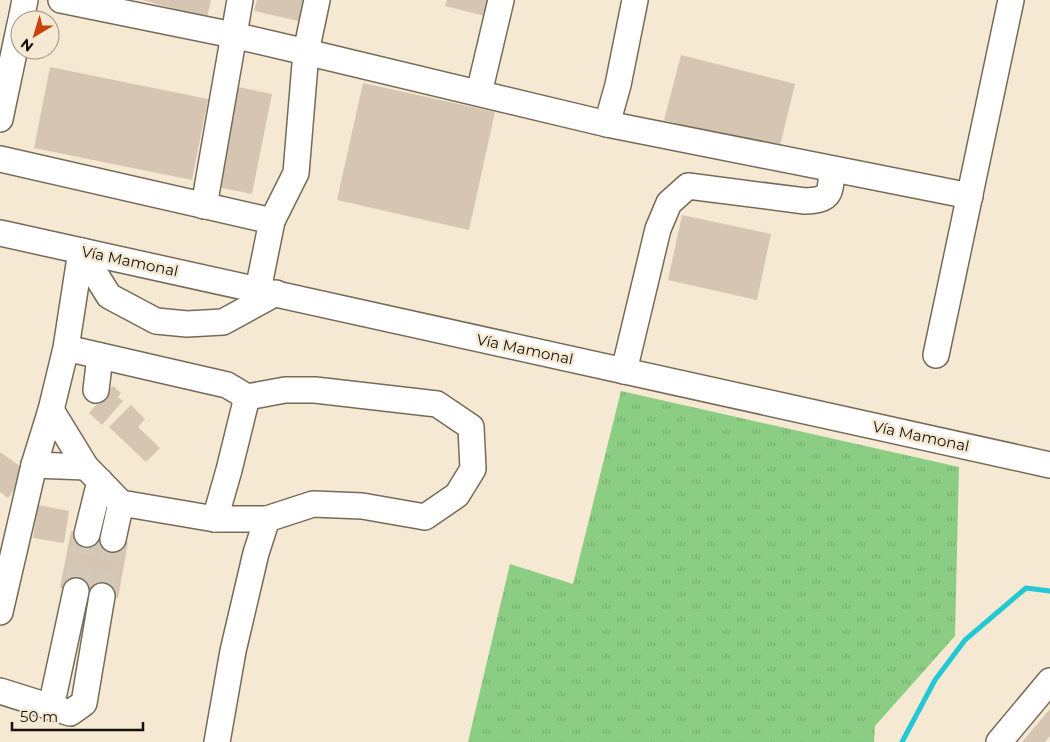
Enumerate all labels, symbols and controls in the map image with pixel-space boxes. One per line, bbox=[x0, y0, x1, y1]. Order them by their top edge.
north arrow bbox=[10, 10, 60, 60]
text: N bbox=[17, 35, 37, 56]
street label: Vía Mamonal bbox=[80, 241, 180, 281]
street label: Vía Mamonal bbox=[475, 329, 575, 369]
street label: Vía Mamonal bbox=[871, 416, 971, 456]
scale bar bbox=[12, 700, 144, 732]
text: 50 m bbox=[20, 707, 58, 726]

